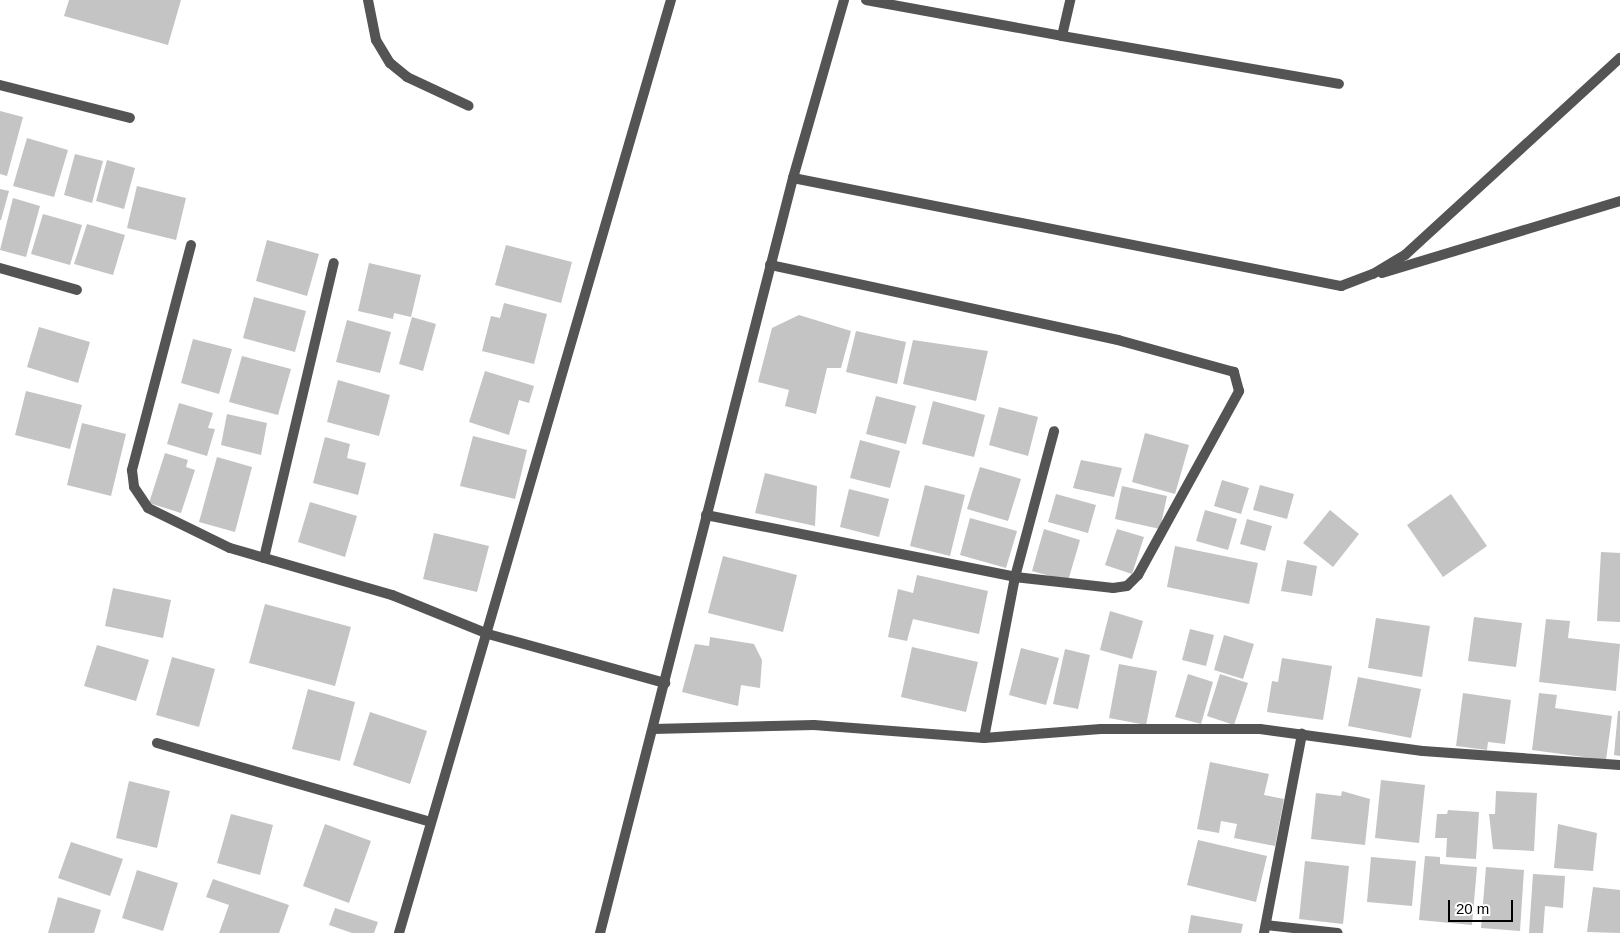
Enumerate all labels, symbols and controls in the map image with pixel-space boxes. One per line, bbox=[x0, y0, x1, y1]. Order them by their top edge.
scale bar bbox=[1450, 890, 1515, 922]
text: 20 m bbox=[1456, 900, 1489, 917]

